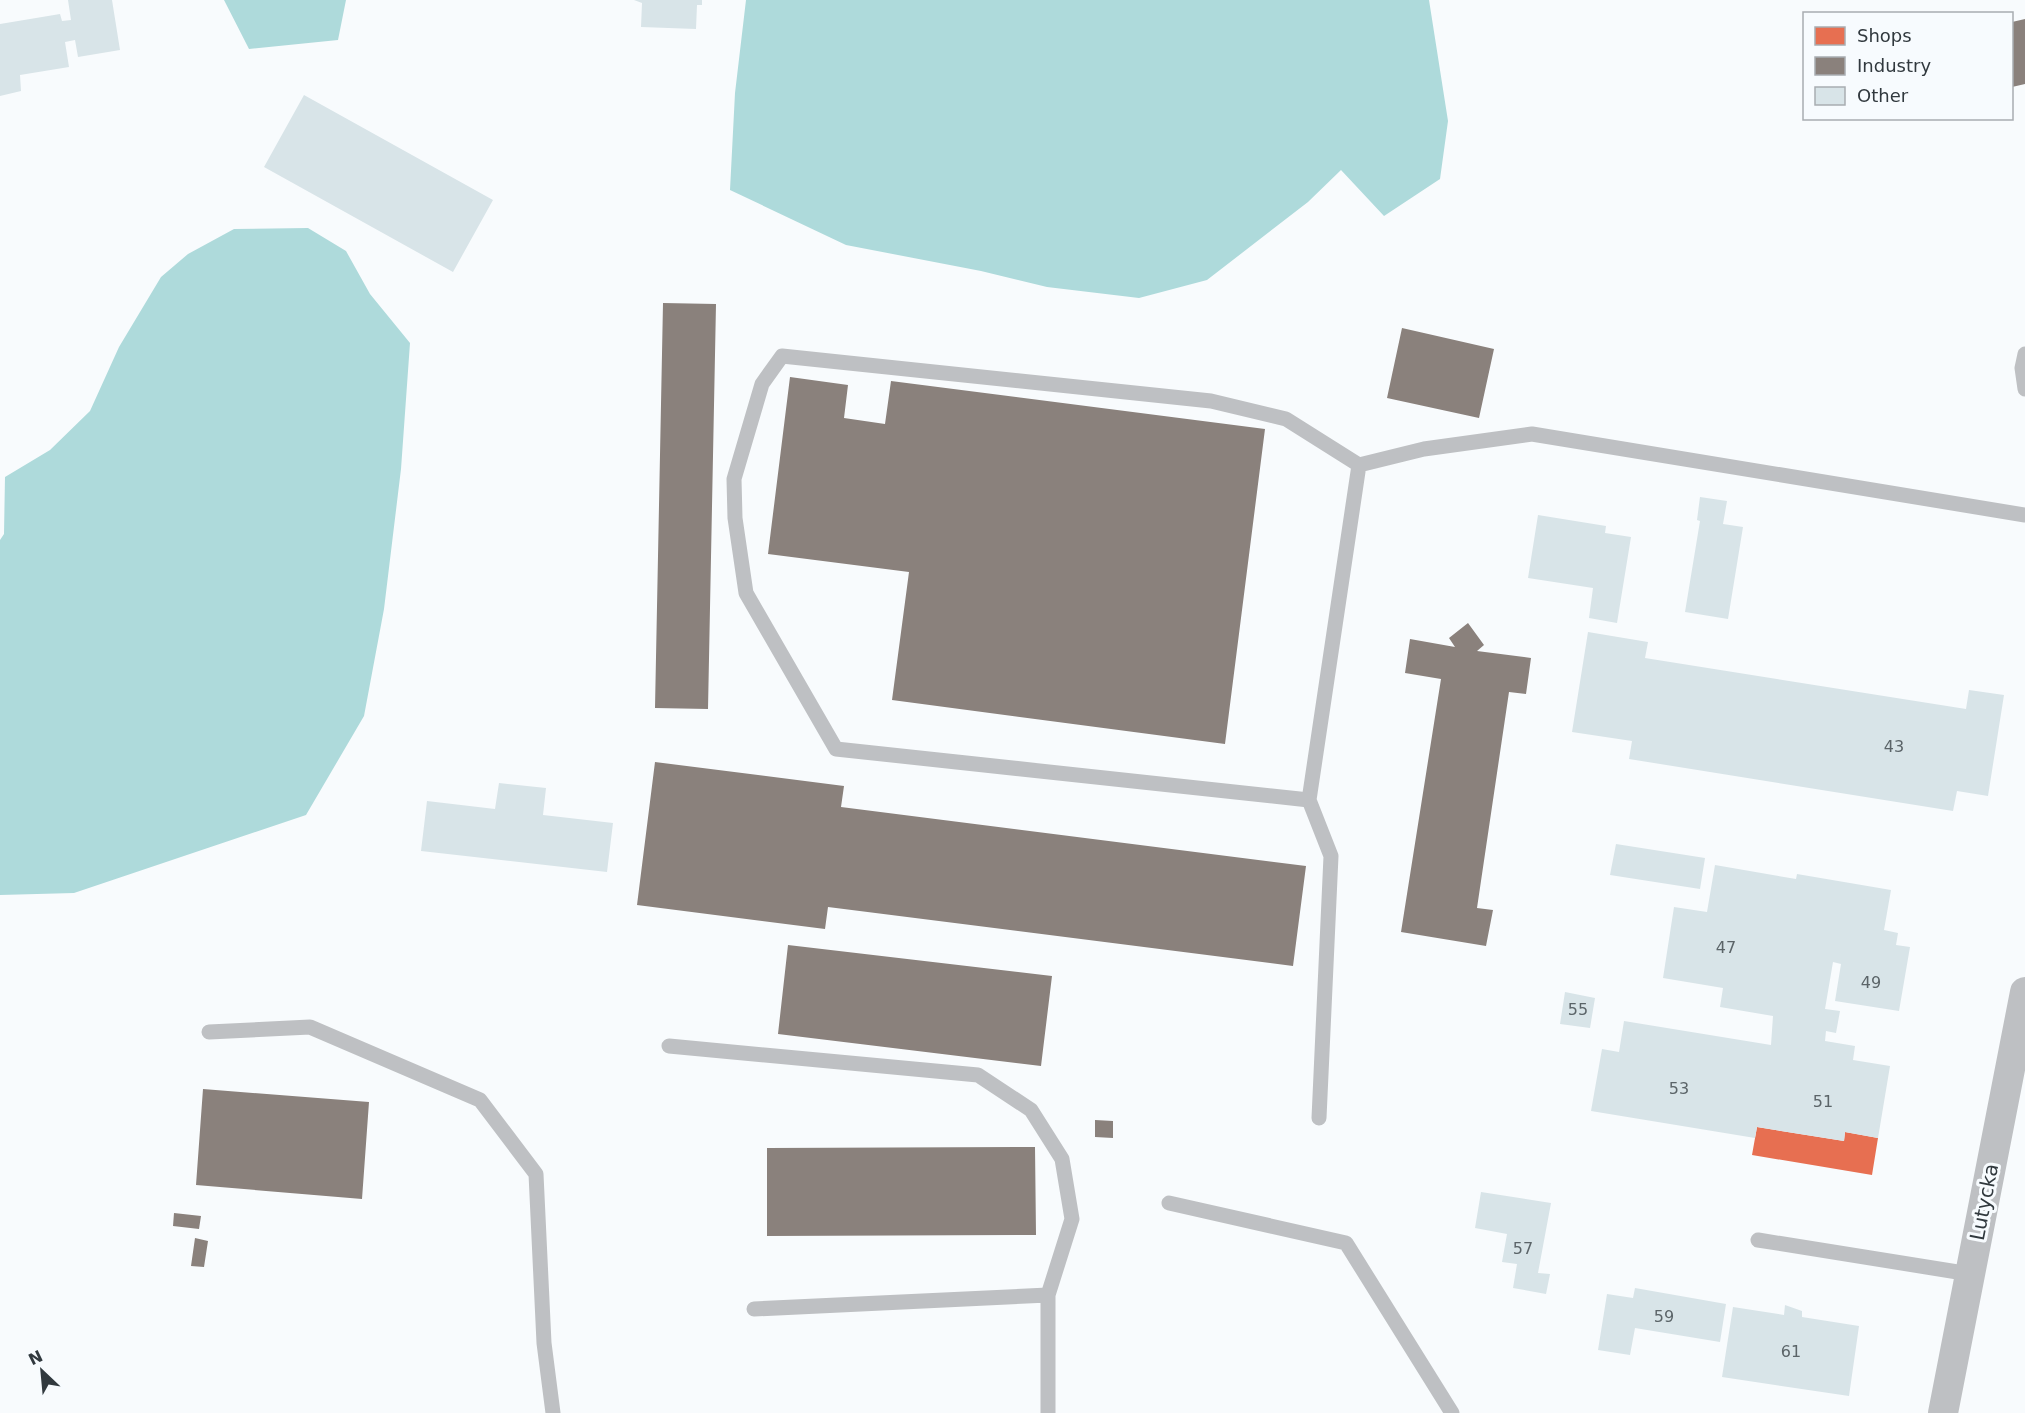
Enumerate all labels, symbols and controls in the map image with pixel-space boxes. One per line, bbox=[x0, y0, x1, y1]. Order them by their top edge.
legend bbox=[1803, 12, 2013, 120]
text: Shops bbox=[1857, 25, 1912, 46]
text: Industry bbox=[1857, 55, 1931, 76]
text: Other bbox=[1857, 85, 1909, 106]
house number: 43 bbox=[1884, 737, 1904, 756]
house number: 47 bbox=[1716, 938, 1736, 957]
house number: 49 bbox=[1861, 973, 1881, 992]
house number: 55 bbox=[1568, 1000, 1588, 1019]
house number: 53 bbox=[1669, 1079, 1689, 1098]
house number: 51 bbox=[1813, 1092, 1833, 1111]
street label: Lutycka bbox=[1965, 1162, 2003, 1242]
house number: 57 bbox=[1513, 1239, 1533, 1258]
house number: 59 bbox=[1654, 1307, 1674, 1326]
north arrow bbox=[12, 1341, 72, 1401]
house number: 61 bbox=[1781, 1342, 1801, 1361]
text: N bbox=[25, 1346, 46, 1369]

